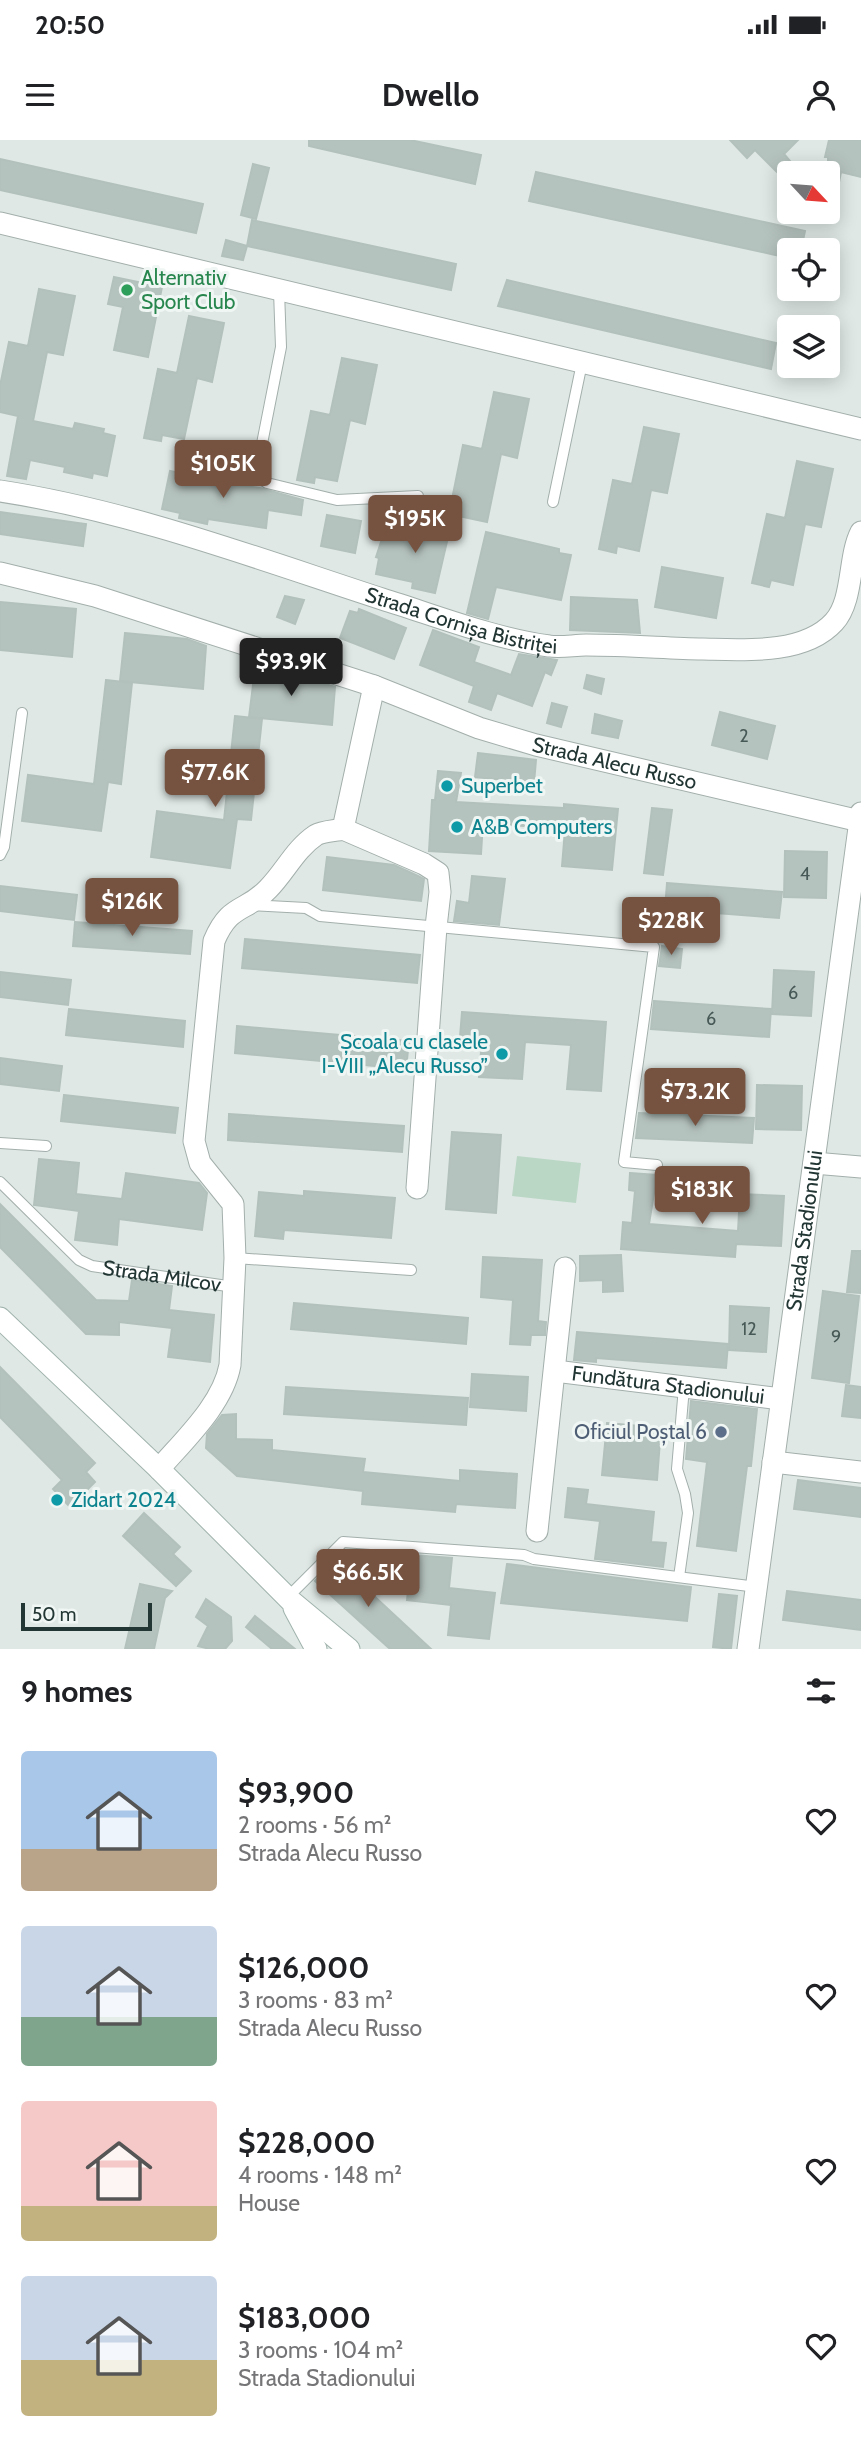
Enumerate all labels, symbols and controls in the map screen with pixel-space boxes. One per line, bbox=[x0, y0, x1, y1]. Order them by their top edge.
text: 20:50 bbox=[35, 9, 105, 41]
text: Dwello bbox=[382, 75, 479, 114]
icon: menu bbox=[21, 76, 59, 114]
icon: person bbox=[802, 76, 840, 114]
north arrow bbox=[777, 161, 840, 224]
map controls bbox=[777, 161, 840, 378]
button: locate bbox=[777, 238, 840, 301]
place label: Alternativ Sport Club bbox=[141, 265, 235, 314]
marker: Alternativ Sport Club bbox=[119, 282, 135, 298]
button: layers bbox=[777, 315, 840, 378]
pin: $105K bbox=[174, 440, 272, 500]
text: $105K bbox=[191, 449, 255, 477]
pin: $195K bbox=[366, 496, 464, 555]
text: $195K bbox=[384, 504, 446, 532]
street label: Strada Cornișa Bistriței bbox=[362, 581, 558, 659]
pin: $93.9K bbox=[234, 638, 348, 698]
text: $93.9K bbox=[256, 647, 326, 675]
house number: 2 bbox=[739, 725, 749, 747]
street label: Strada Alecu Russo bbox=[530, 732, 699, 794]
pin: $77.6K bbox=[158, 750, 272, 809]
text: $77.6K bbox=[181, 758, 249, 786]
place label: Superbet bbox=[461, 773, 543, 798]
marker: Superbet bbox=[439, 778, 455, 794]
place label: A&B Computers bbox=[471, 814, 613, 839]
marker: A&B Computers bbox=[449, 819, 465, 835]
house number: 4 bbox=[800, 863, 810, 885]
pin: $126K bbox=[83, 878, 181, 938]
text: $126K bbox=[101, 887, 163, 915]
pin: $228K bbox=[622, 898, 720, 957]
text: $228K bbox=[638, 906, 704, 934]
house number: 6 bbox=[788, 982, 798, 1004]
house number: 6 bbox=[706, 1008, 716, 1030]
place label: Școala cu clasele I-VIII „Alecu Russo” bbox=[321, 1029, 488, 1078]
marker: Școala cu clasele I-VIII „Alecu Russo” bbox=[494, 1046, 510, 1062]
pin: $73.2K bbox=[638, 1068, 752, 1128]
text: $73.2K bbox=[660, 1077, 730, 1105]
street label: Strada Stadionului bbox=[781, 1149, 827, 1313]
pin: $183K bbox=[653, 1166, 751, 1226]
text: $183K bbox=[671, 1175, 733, 1203]
street label: Strada Milcov bbox=[101, 1255, 224, 1297]
house number: 12 bbox=[741, 1318, 757, 1340]
house number: 9 bbox=[831, 1326, 841, 1348]
street label: Fundătura Stadionului bbox=[570, 1360, 766, 1409]
place label: Oficiul Poștal 6 bbox=[574, 1419, 707, 1446]
marker: Oficiul Poștal 6 bbox=[713, 1424, 729, 1440]
place label: Zidart 2024 bbox=[71, 1487, 176, 1512]
marker: Zidart 2024 bbox=[49, 1492, 65, 1508]
pin: $66.5K bbox=[311, 1550, 425, 1609]
text: $66.5K bbox=[332, 1558, 404, 1586]
scale bar bbox=[21, 1600, 152, 1632]
text: 50 m bbox=[32, 1603, 76, 1626]
icon: filters bbox=[802, 1672, 840, 1710]
text: 9 homes bbox=[21, 1673, 132, 1710]
text: $93,900 bbox=[238, 1774, 354, 1811]
icon: home bbox=[77, 1779, 161, 1863]
icon: heart bbox=[802, 1802, 840, 1840]
text: 2 rooms · 56 m² bbox=[238, 1811, 392, 1839]
text: Strada Alecu Russo bbox=[238, 1839, 422, 1867]
text: $126,000 bbox=[238, 1949, 369, 1986]
icon: home bbox=[77, 1954, 161, 2038]
icon: heart bbox=[802, 1977, 840, 2015]
text: 3 rooms · 83 m² bbox=[238, 1986, 393, 2014]
text: Strada Alecu Russo bbox=[238, 2014, 422, 2042]
text: $228,000 bbox=[238, 2124, 376, 2161]
icon: home bbox=[77, 2129, 161, 2213]
icon: heart bbox=[802, 2152, 840, 2190]
text: 4 rooms · 148 m² bbox=[238, 2161, 402, 2189]
text: House bbox=[238, 2189, 300, 2217]
text: $183,000 bbox=[238, 2299, 371, 2336]
icon: home bbox=[77, 2304, 161, 2388]
icon: heart bbox=[802, 2327, 840, 2365]
text: 3 rooms · 104 m² bbox=[238, 2336, 403, 2364]
text: Strada Stadionului bbox=[238, 2364, 415, 2392]

